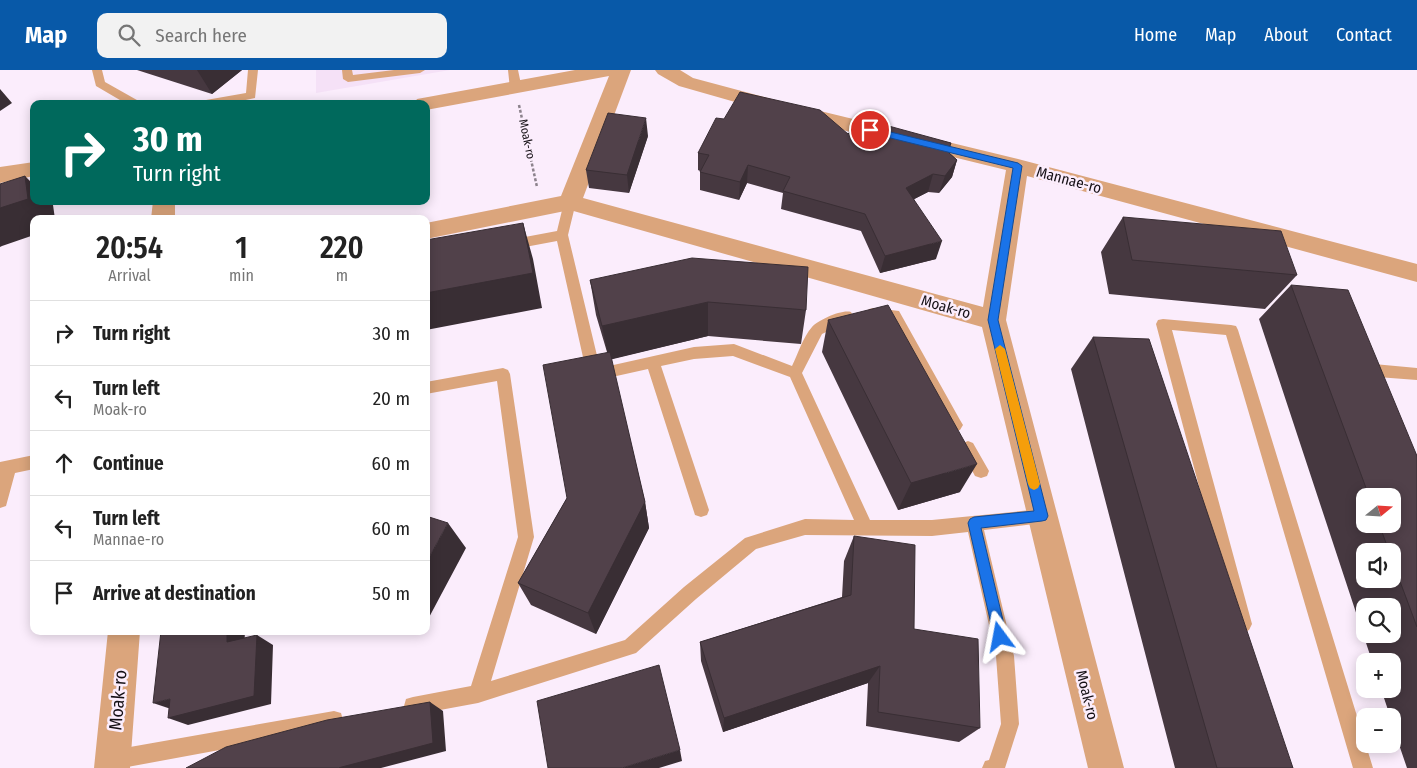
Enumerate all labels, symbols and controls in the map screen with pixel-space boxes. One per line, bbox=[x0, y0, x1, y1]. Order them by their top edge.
search box bbox=[97, 13, 447, 58]
text: Map bbox=[25, 21, 67, 49]
icon: search bbox=[115, 21, 143, 49]
text: Search here bbox=[155, 24, 247, 47]
text: Home bbox=[1134, 24, 1177, 46]
text: Map bbox=[1205, 24, 1236, 46]
text: About bbox=[1264, 24, 1308, 46]
text: Contact bbox=[1336, 24, 1392, 46]
pin bbox=[849, 109, 891, 151]
icon: arrive bbox=[856, 116, 884, 144]
text: 30 m bbox=[133, 118, 203, 160]
street label: Moak-ro bbox=[516, 118, 538, 160]
icon: right bbox=[50, 120, 115, 185]
text: Turn right bbox=[133, 160, 221, 187]
street label: Mannae-ro bbox=[1034, 163, 1104, 197]
text: 20:54 bbox=[96, 230, 163, 266]
text: 1 bbox=[235, 230, 248, 266]
text: 220 bbox=[320, 230, 364, 266]
text: Arrival bbox=[108, 266, 151, 285]
text: min bbox=[229, 266, 254, 285]
text: m bbox=[336, 266, 348, 285]
street label: Moak-ro bbox=[919, 291, 973, 323]
icon: right bbox=[50, 319, 78, 347]
text: Turn right bbox=[93, 322, 170, 345]
text: 30 m bbox=[372, 322, 410, 345]
text: Turn left bbox=[93, 377, 160, 400]
icon: left bbox=[50, 384, 78, 412]
text: 20 m bbox=[373, 387, 410, 410]
text: Moak-ro bbox=[93, 400, 147, 419]
icon: ahead bbox=[50, 449, 78, 477]
text: Continue bbox=[93, 452, 164, 475]
text: 60 m bbox=[372, 452, 410, 475]
north arrow bbox=[1356, 488, 1401, 532]
map controls bbox=[1356, 488, 1401, 753]
text: Turn left bbox=[93, 507, 160, 530]
icon: left bbox=[50, 514, 78, 542]
text: 60 m bbox=[372, 517, 410, 540]
text: Mannae-ro bbox=[93, 530, 164, 549]
button: sound bbox=[1356, 543, 1401, 588]
icon: arrive bbox=[50, 579, 78, 607]
text: Arrive at destination bbox=[93, 582, 256, 605]
text: 50 m bbox=[372, 582, 410, 605]
button: search bbox=[1356, 598, 1401, 643]
position arrow bbox=[973, 610, 1025, 662]
button: + bbox=[1356, 653, 1401, 698]
street label: Moak-ro bbox=[1072, 668, 1102, 722]
street label: Moak-ro bbox=[104, 669, 132, 731]
button: − bbox=[1356, 708, 1401, 753]

